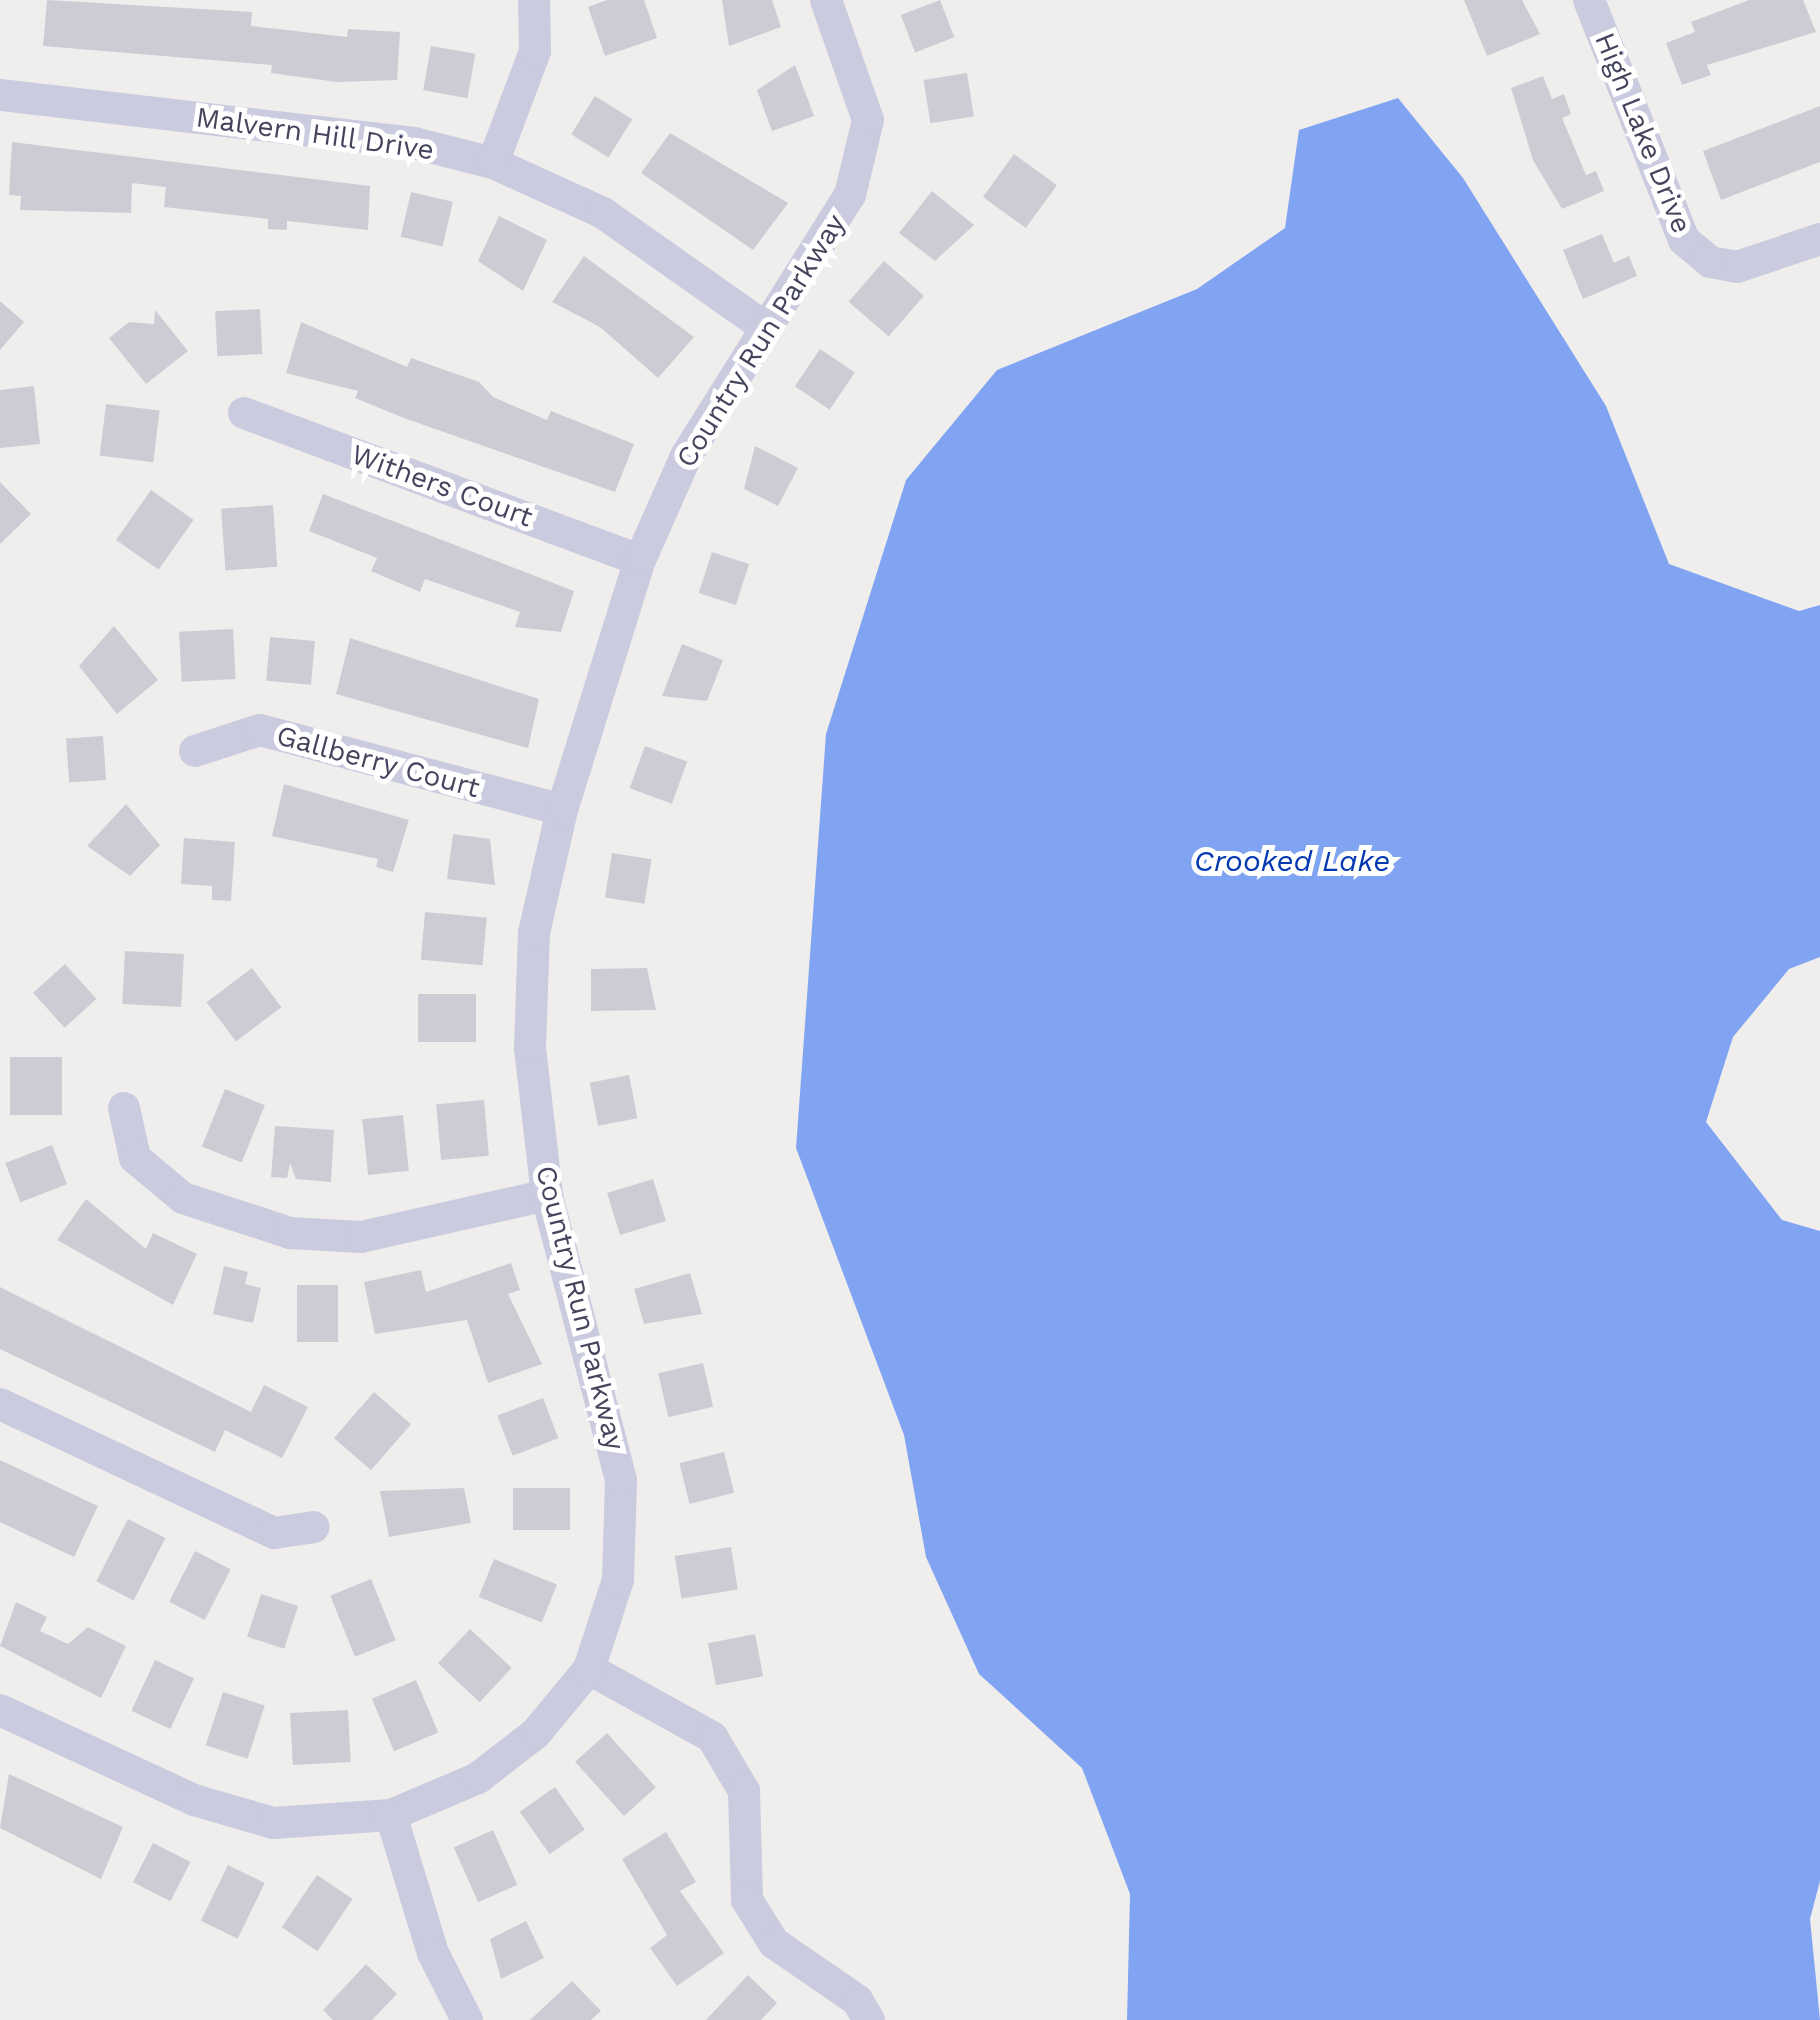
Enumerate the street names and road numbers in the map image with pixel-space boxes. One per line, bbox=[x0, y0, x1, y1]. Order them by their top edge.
street label: High Lake Drive bbox=[1588, 28, 1698, 238]
street label: Malvern Hill Drive bbox=[193, 101, 437, 167]
street label: Country Run Parkway bbox=[669, 208, 853, 474]
street label: Withers Court bbox=[347, 438, 537, 534]
street label: Gallberry Court bbox=[273, 719, 483, 805]
street label: Country Run Parkway bbox=[528, 1162, 632, 1454]

